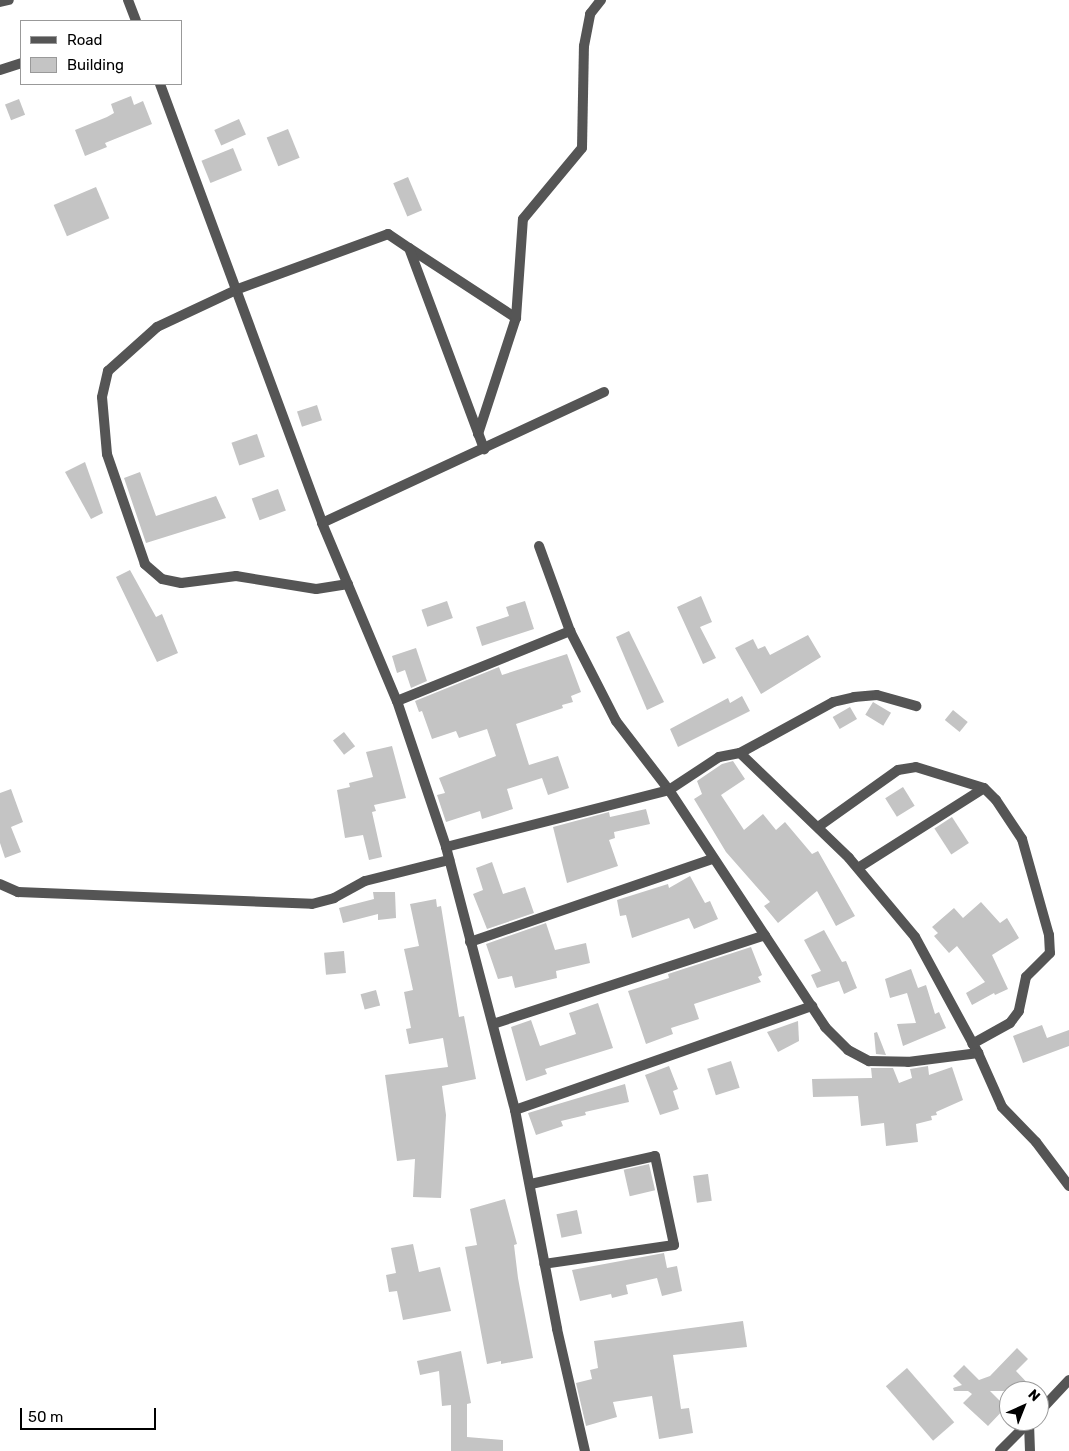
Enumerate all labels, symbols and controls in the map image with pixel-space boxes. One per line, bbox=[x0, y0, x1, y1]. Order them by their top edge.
legend bbox=[20, 20, 182, 85]
text: Road bbox=[67, 31, 103, 49]
text: Building bbox=[67, 56, 124, 74]
north arrow bbox=[999, 1381, 1049, 1431]
text: N bbox=[1025, 1386, 1044, 1405]
scale bar bbox=[22, 1398, 159, 1430]
text: 50 m bbox=[28, 1408, 63, 1426]

